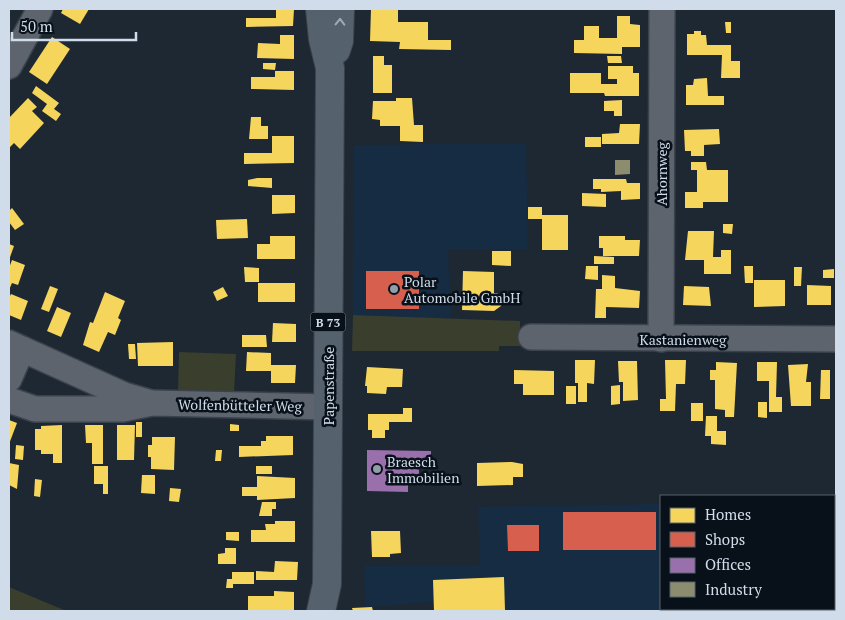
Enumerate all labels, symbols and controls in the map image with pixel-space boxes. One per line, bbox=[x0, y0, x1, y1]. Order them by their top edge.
scale bar bbox=[12, 10, 136, 42]
text: 50 m bbox=[20, 16, 53, 36]
one-way arrow bbox=[335, 17, 345, 25]
street label: Ahornweg bbox=[652, 142, 671, 206]
place label: Polar Automobile GmbH bbox=[404, 272, 520, 307]
marker: Polar Automobile GmbH bbox=[388, 283, 400, 295]
road number: B 73 bbox=[310, 313, 346, 332]
street label: Kastanienweg bbox=[640, 330, 727, 349]
street label: Papenstraße bbox=[319, 347, 338, 425]
street label: Wolfenbütteler Weg bbox=[178, 394, 303, 416]
place label: Braesch Immobilien bbox=[387, 452, 460, 487]
marker: Braesch Immobilien bbox=[371, 463, 383, 475]
legend bbox=[660, 495, 835, 610]
text: Homes bbox=[705, 504, 751, 524]
text: Shops bbox=[705, 529, 745, 549]
text: Offices bbox=[705, 554, 751, 574]
text: Industry bbox=[705, 579, 762, 599]

